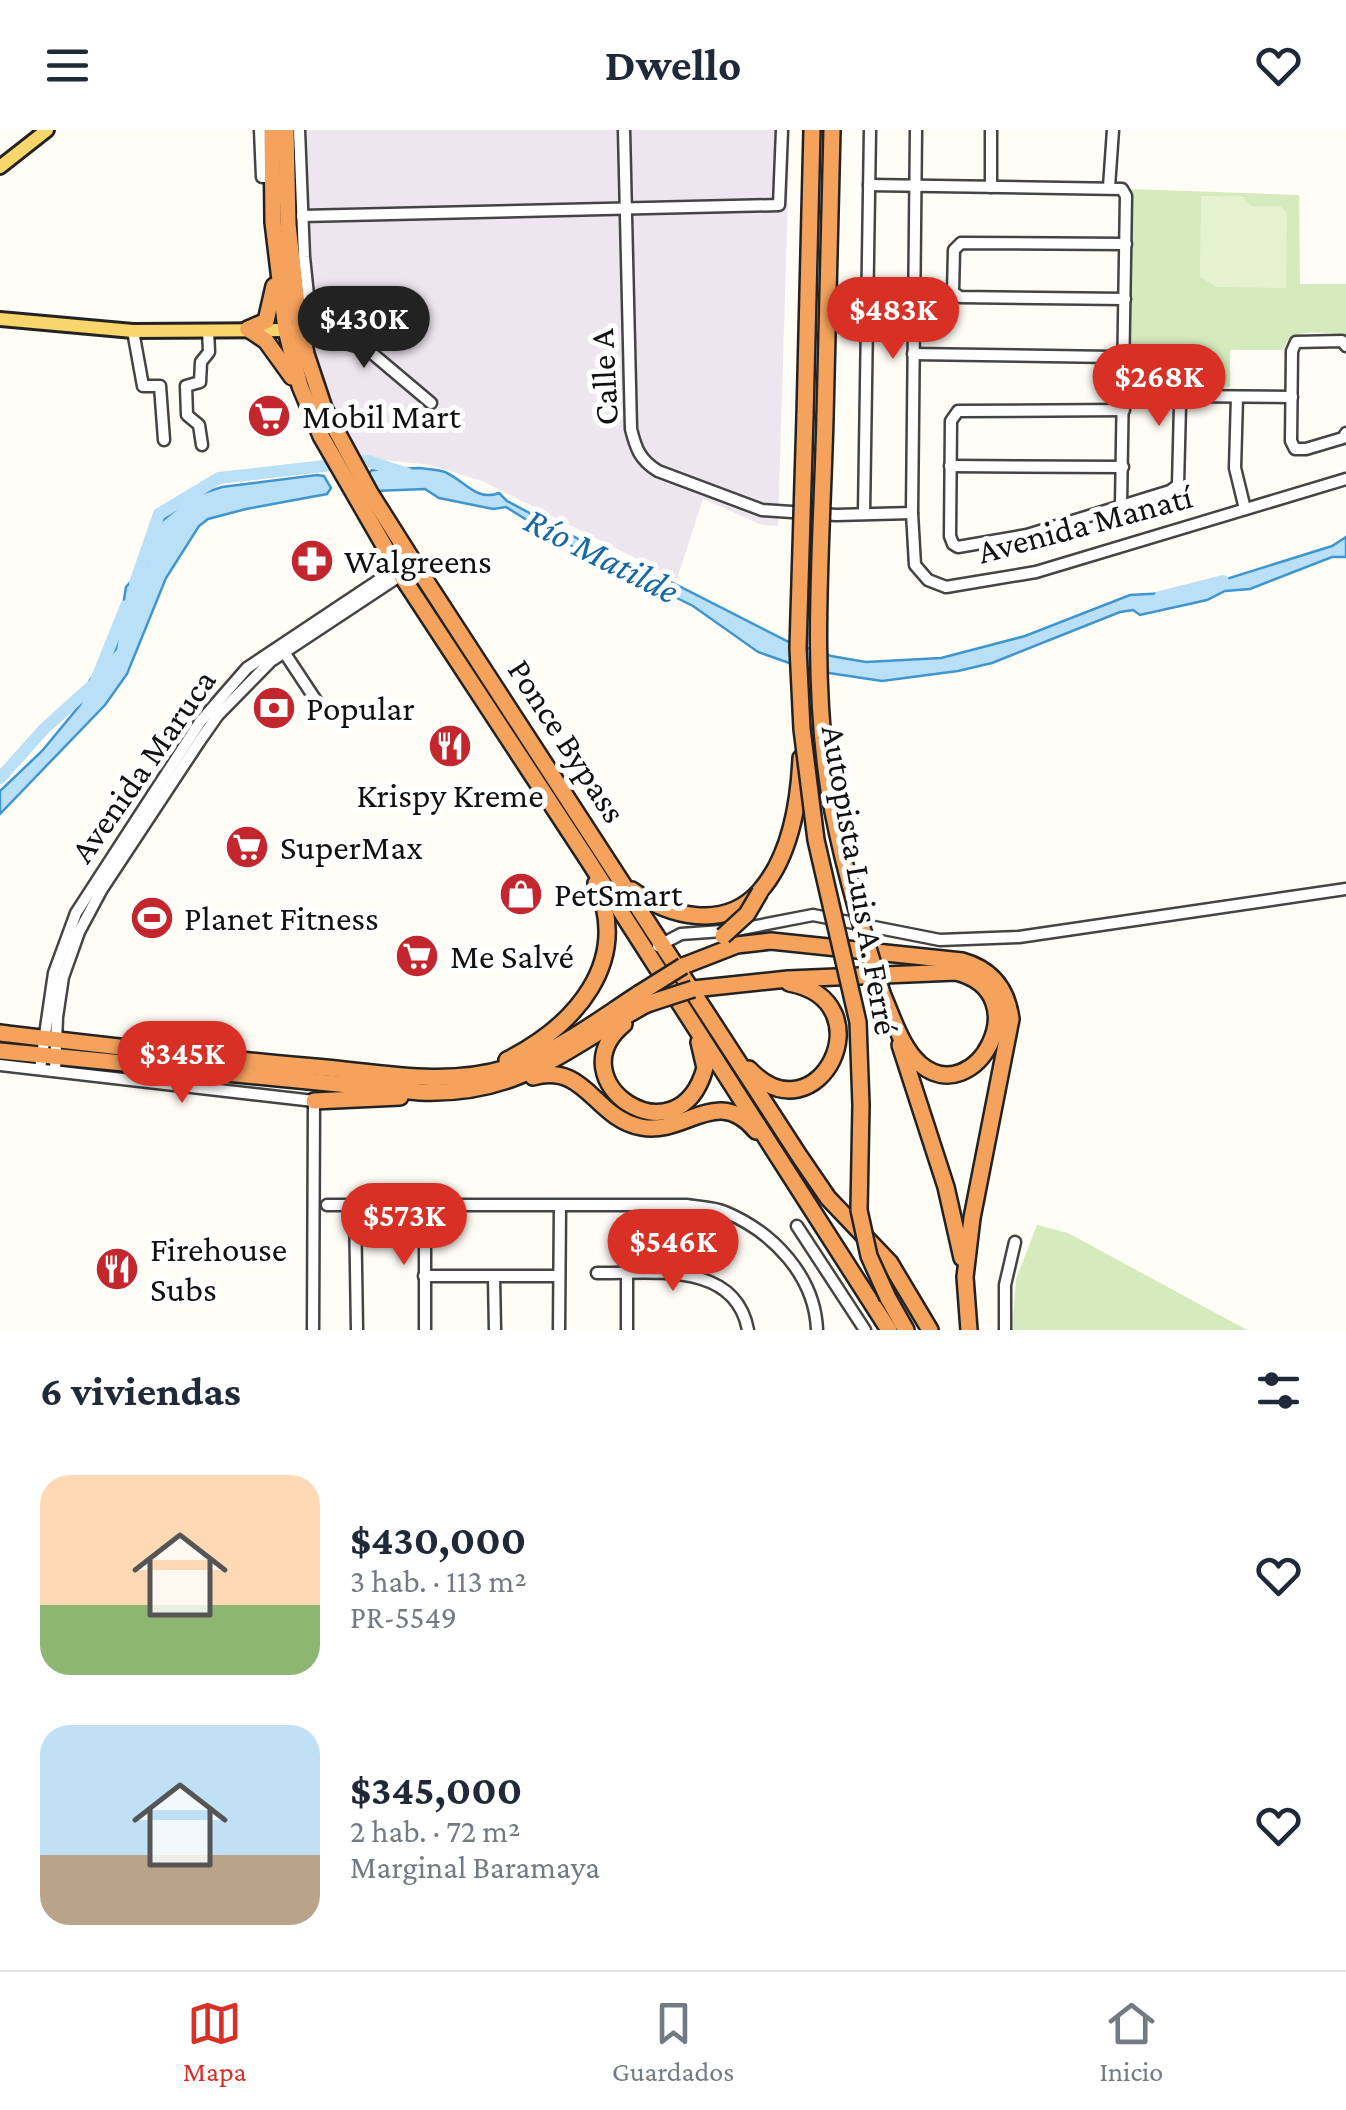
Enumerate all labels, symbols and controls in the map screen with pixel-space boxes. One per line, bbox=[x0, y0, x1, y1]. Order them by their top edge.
icon: menu bbox=[40, 38, 95, 93]
icon: heart bbox=[1251, 38, 1306, 93]
text: Dwello bbox=[605, 40, 741, 90]
pin: $483K bbox=[823, 277, 963, 362]
pin: $430K bbox=[294, 286, 434, 371]
text: $483K bbox=[849, 291, 937, 327]
text: $430K bbox=[320, 300, 408, 336]
street label: Calle A bbox=[582, 327, 626, 426]
pin: $268K bbox=[1089, 344, 1229, 429]
text: $268K bbox=[1115, 358, 1203, 394]
supermarket icon: Mobil Mart bbox=[246, 393, 292, 439]
place label: Mobil Mart bbox=[302, 397, 461, 436]
street label: Avenida Manatí bbox=[973, 476, 1198, 571]
water label: Río Matilde bbox=[518, 498, 686, 612]
pharmacy icon: Walgreens bbox=[289, 538, 335, 584]
place label: Walgreens bbox=[344, 542, 492, 581]
street label: Ponce Bypass bbox=[500, 652, 634, 830]
street label: Avenida Maruca bbox=[62, 662, 224, 870]
bank icon: Popular bbox=[251, 685, 297, 731]
place label: Popular bbox=[306, 689, 415, 728]
street label: Autopista Luis A. Ferré bbox=[814, 722, 906, 1038]
restaurant icon: Krispy Kreme bbox=[427, 723, 473, 769]
place label: Krispy Kreme bbox=[356, 776, 544, 815]
supermarket icon: SuperMax bbox=[224, 824, 270, 870]
place label: SuperMax bbox=[280, 828, 423, 867]
shop icon: PetSmart bbox=[498, 871, 544, 917]
place label: PetSmart bbox=[554, 875, 683, 914]
sports icon: Planet Fitness bbox=[129, 895, 175, 941]
place label: Planet Fitness bbox=[184, 899, 379, 938]
supermarket icon: Me Salvé bbox=[394, 933, 440, 979]
place label: Me Salvé bbox=[450, 937, 574, 976]
pin: $345K bbox=[112, 1021, 252, 1106]
text: $345K bbox=[140, 1035, 224, 1071]
pin: $573K bbox=[334, 1183, 474, 1268]
text: $573K bbox=[363, 1197, 445, 1233]
pin: $546K bbox=[603, 1209, 743, 1294]
text: $546K bbox=[630, 1223, 716, 1259]
place label: Firehouse Subs bbox=[150, 1230, 287, 1309]
restaurant icon: Firehouse Subs bbox=[94, 1246, 140, 1292]
icon: filters bbox=[1251, 1363, 1306, 1418]
text: 6 viviendas bbox=[40, 1367, 241, 1414]
icon: home bbox=[120, 1515, 240, 1635]
text: $430,000 bbox=[350, 1516, 526, 1563]
icon: heart bbox=[1251, 1548, 1306, 1603]
text: 3 hab. · 113 m² bbox=[350, 1563, 527, 1599]
text: PR-5549 bbox=[350, 1599, 457, 1635]
icon: home bbox=[120, 1765, 240, 1885]
text: $345,000 bbox=[350, 1766, 522, 1813]
icon: heart bbox=[1251, 1798, 1306, 1853]
text: 2 hab. · 72 m² bbox=[350, 1813, 520, 1849]
text: Marginal Baramaya bbox=[350, 1849, 600, 1885]
tab: Mapa bbox=[183, 1996, 247, 2087]
tab: Guardados bbox=[612, 1996, 734, 2087]
tab: Inicio bbox=[1100, 1996, 1163, 2087]

